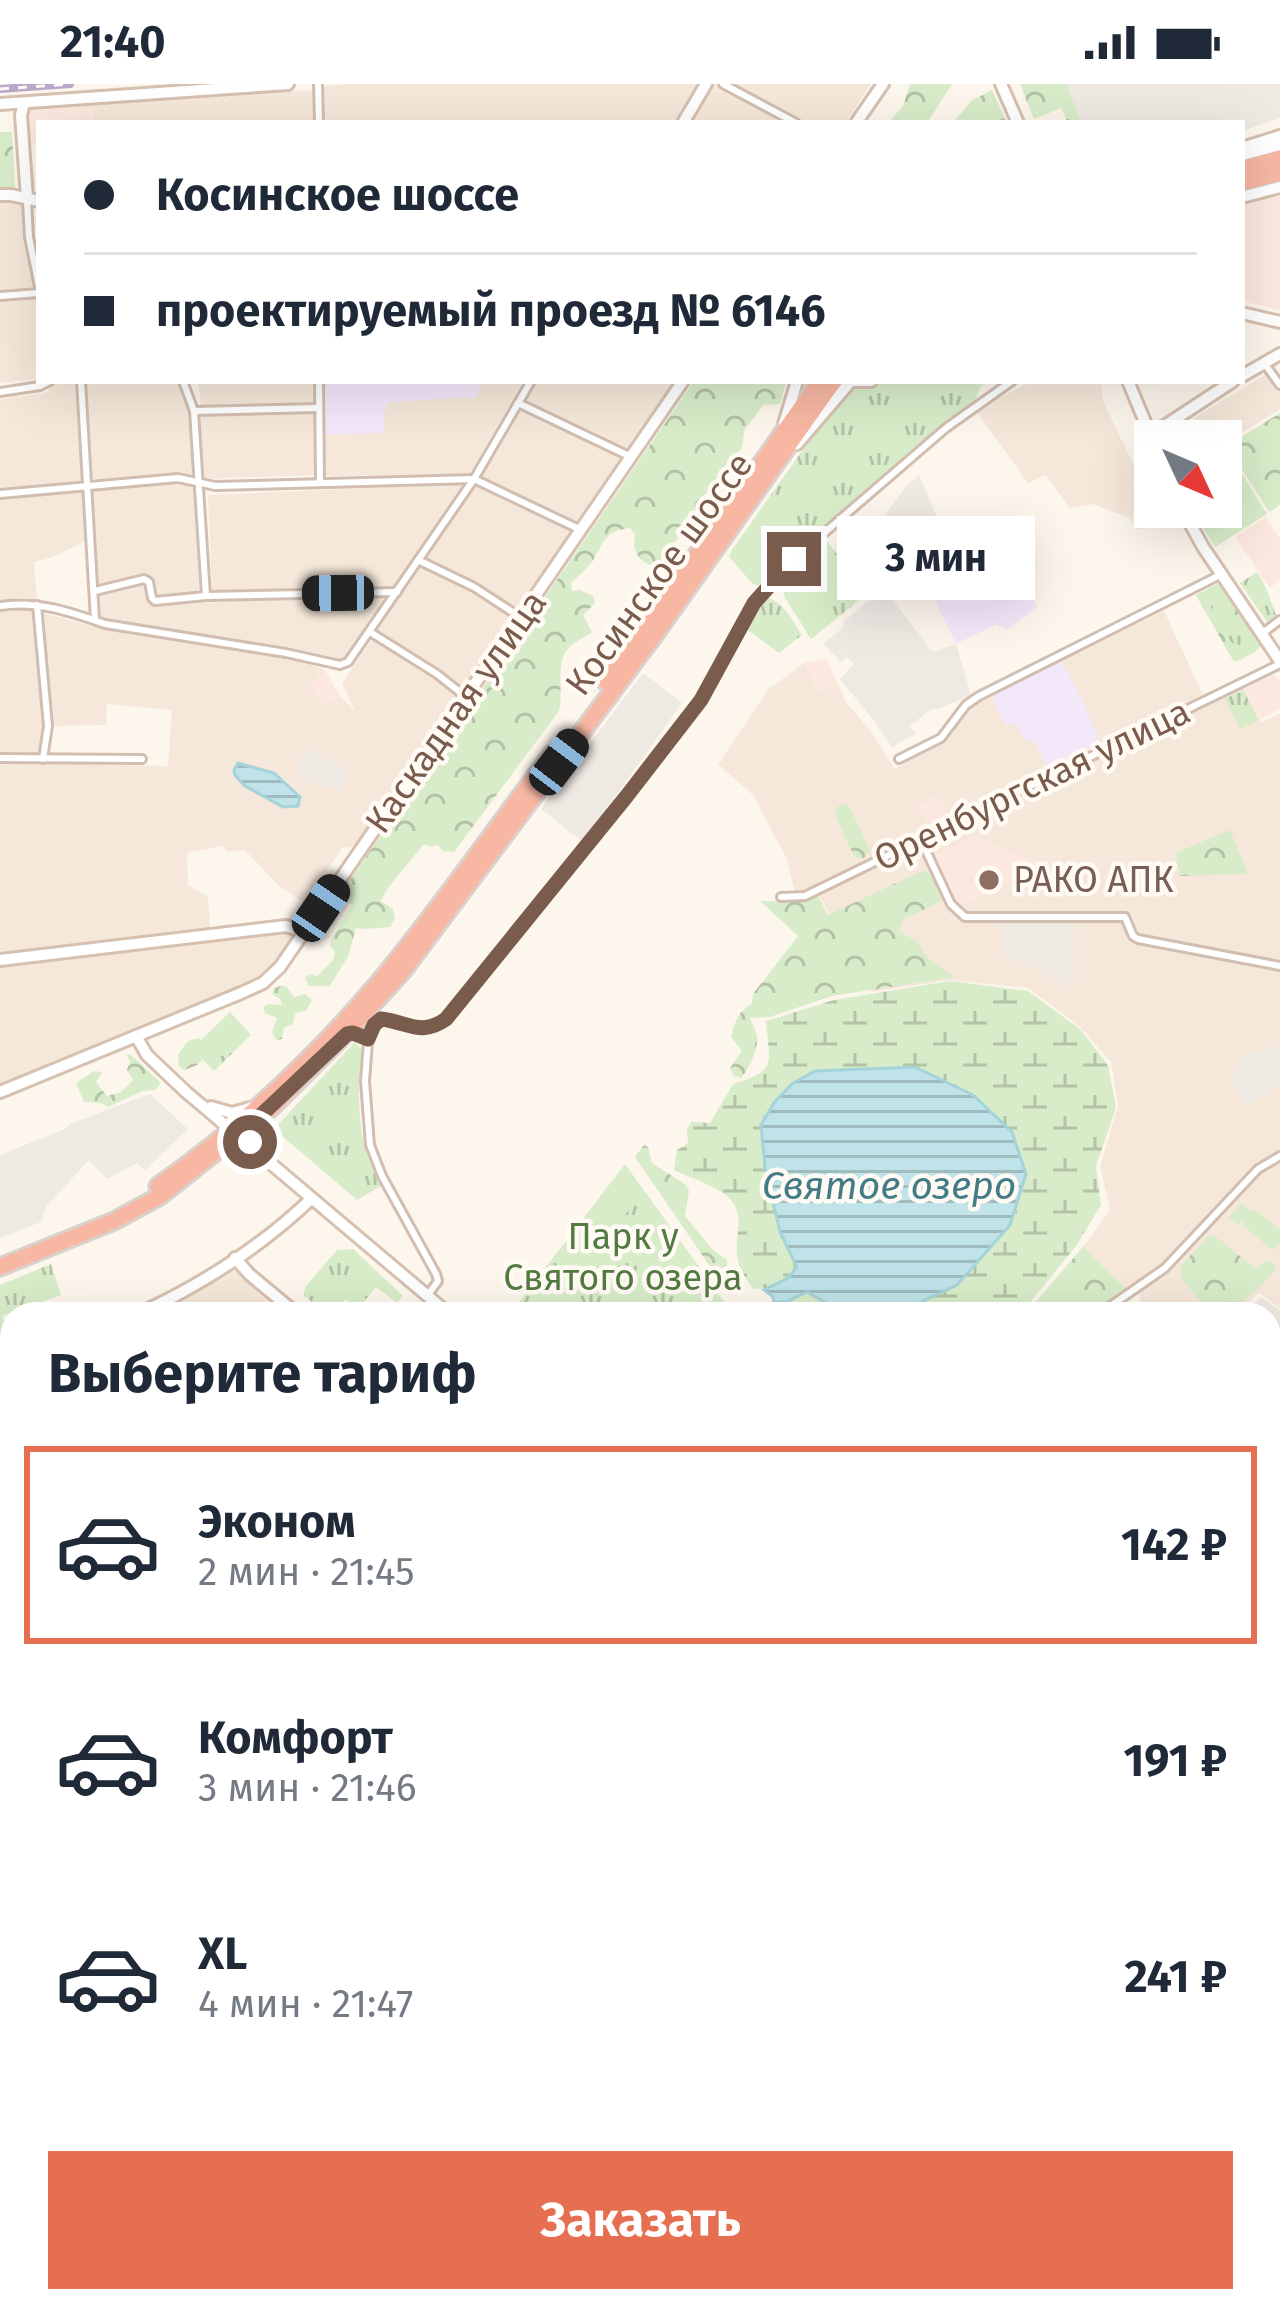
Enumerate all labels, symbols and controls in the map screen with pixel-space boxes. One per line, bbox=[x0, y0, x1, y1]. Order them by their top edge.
text: 21:40 bbox=[60, 15, 165, 69]
text: Косинское шоссе bbox=[156, 168, 519, 222]
text: проектируемый проезд № 6146 bbox=[156, 284, 826, 338]
north arrow bbox=[1134, 420, 1242, 528]
map controls bbox=[1134, 420, 1242, 528]
street label: Косинское шоссе bbox=[556, 444, 762, 704]
callout: 3 мин bbox=[836, 517, 1034, 601]
route end bbox=[767, 532, 821, 586]
text: 3 мин bbox=[885, 535, 987, 581]
car bbox=[302, 574, 374, 612]
street label: Каскадная улица bbox=[356, 582, 556, 842]
street label: Оренбургская улица bbox=[867, 689, 1197, 881]
car bbox=[523, 722, 595, 802]
place label: РАКО АПК bbox=[1013, 858, 1174, 902]
marker: РАКО АПК bbox=[976, 867, 1002, 893]
car bbox=[286, 868, 356, 948]
route start bbox=[223, 1115, 277, 1169]
water label: Святое озеро bbox=[762, 1163, 1016, 1209]
park label: Парк у Святого озера bbox=[503, 1215, 743, 1300]
text: Выберите тариф bbox=[48, 1342, 476, 1406]
icon: car bbox=[54, 1491, 162, 1599]
text: Эконом bbox=[198, 1495, 356, 1549]
text: 142 ₽ bbox=[1121, 1518, 1227, 1572]
text: 2 мин · 21:45 bbox=[198, 1549, 415, 1595]
icon: car bbox=[54, 1707, 162, 1815]
text: Комфорт bbox=[198, 1711, 393, 1765]
text: 191 ₽ bbox=[1123, 1734, 1227, 1788]
text: 3 мин · 21:46 bbox=[198, 1765, 416, 1811]
icon: car bbox=[54, 1923, 162, 2031]
text: XL bbox=[198, 1927, 247, 1981]
text: 241 ₽ bbox=[1125, 1950, 1227, 2004]
text: 4 мин · 21:47 bbox=[198, 1981, 413, 2027]
button: Заказать bbox=[48, 2151, 1233, 2289]

